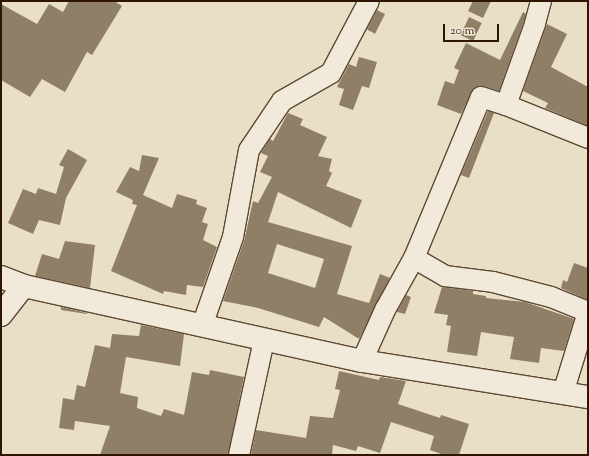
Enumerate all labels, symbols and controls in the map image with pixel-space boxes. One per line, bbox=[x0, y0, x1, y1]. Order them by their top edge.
scale bar bbox=[445, 16, 501, 42]
text: 20 m bbox=[450, 22, 474, 40]

